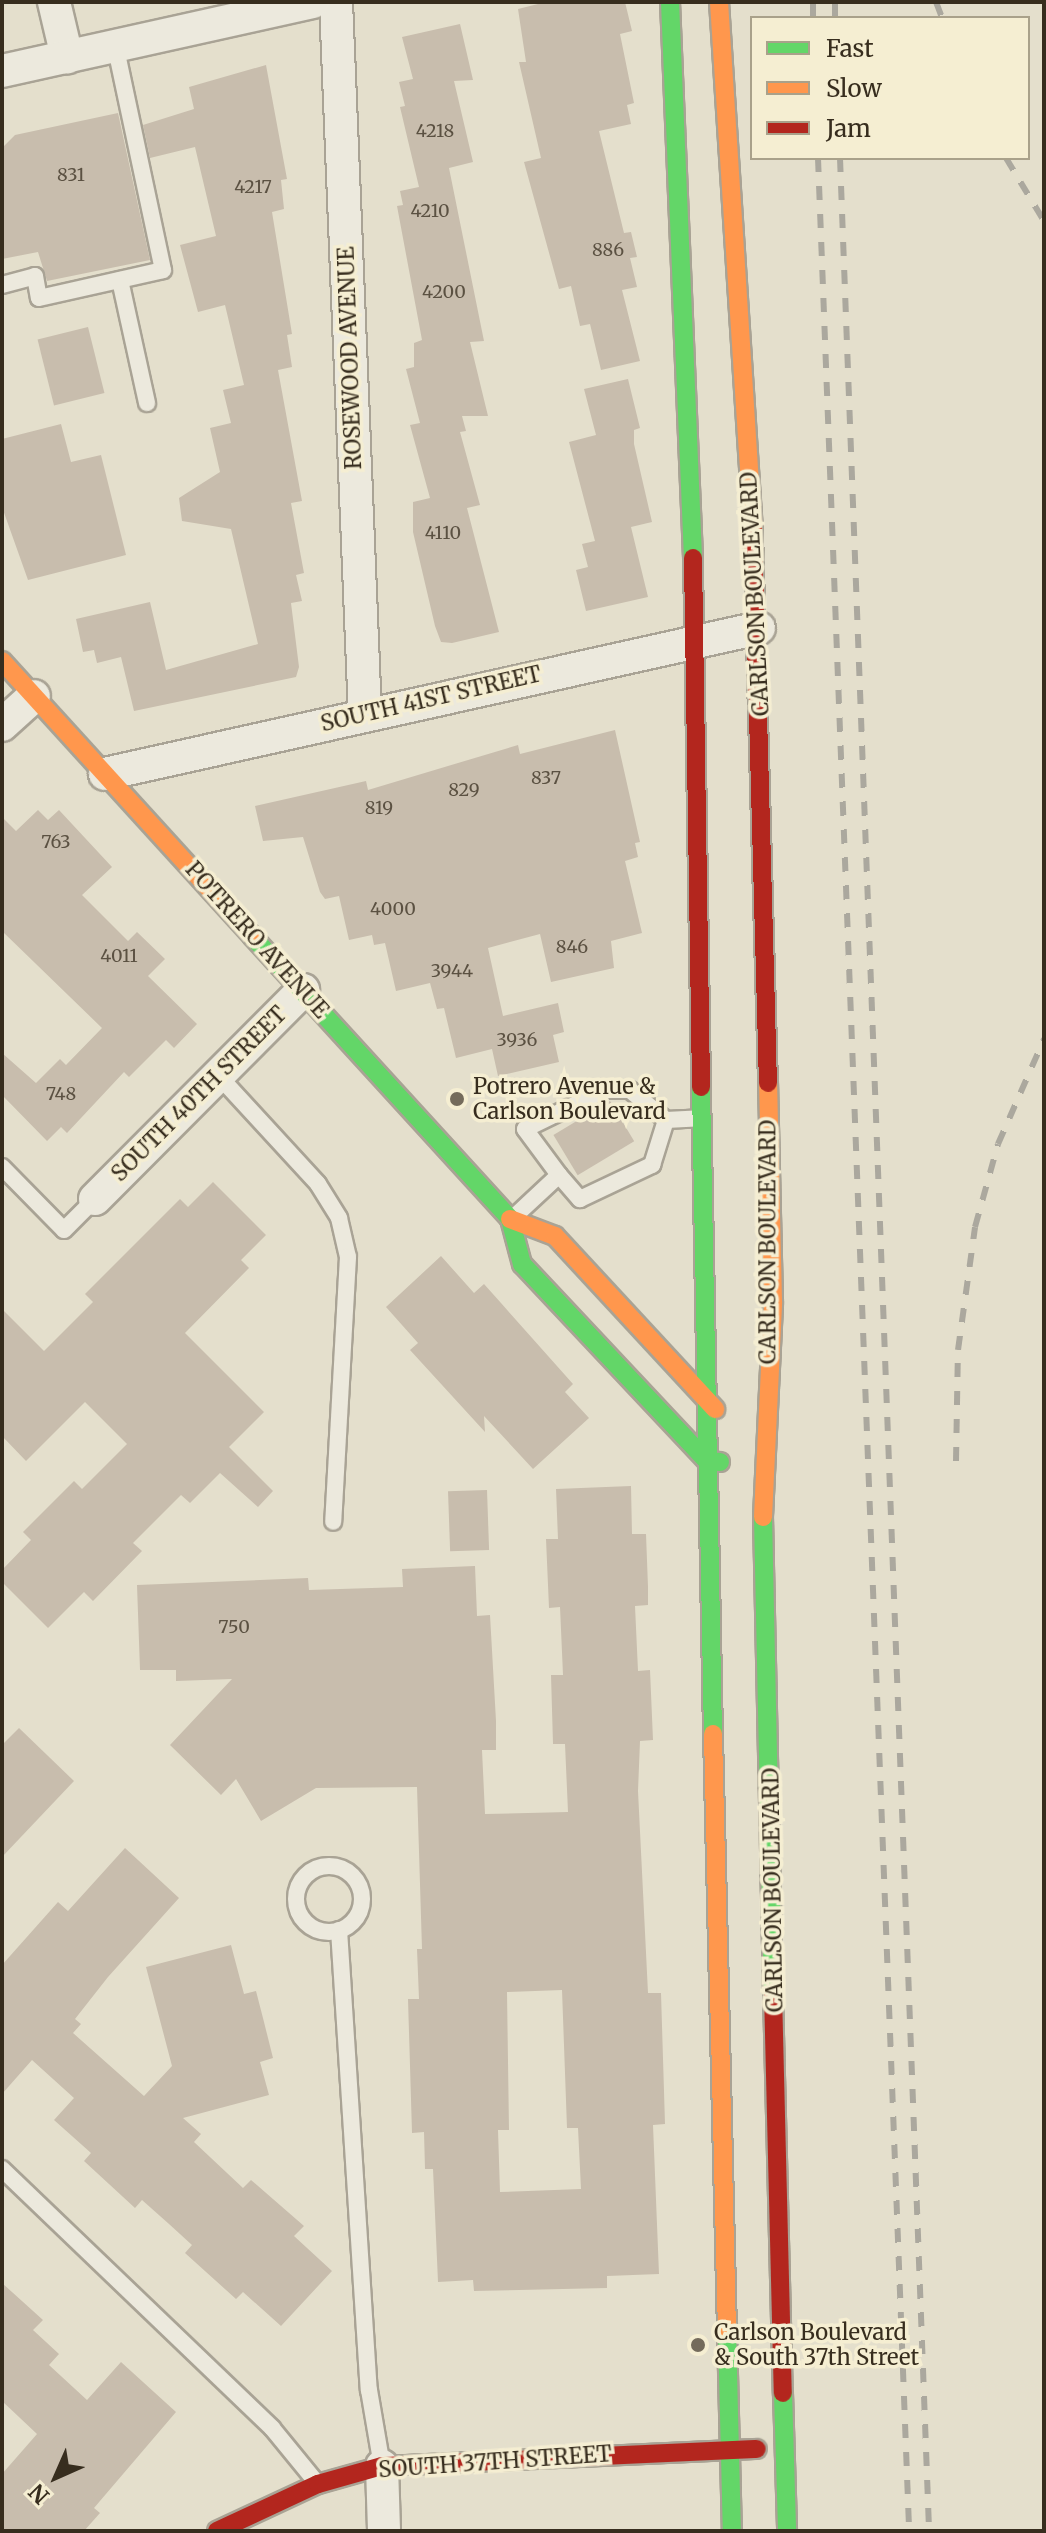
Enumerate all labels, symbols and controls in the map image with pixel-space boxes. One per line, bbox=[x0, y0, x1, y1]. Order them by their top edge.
legend bbox=[750, 16, 1030, 160]
text: Fast bbox=[826, 33, 874, 64]
text: Slow bbox=[826, 73, 882, 104]
text: Jam bbox=[826, 113, 871, 144]
house number: 4218 bbox=[416, 120, 454, 142]
house number: 831 bbox=[57, 164, 85, 186]
house number: 4217 bbox=[234, 176, 272, 198]
house number: 4210 bbox=[410, 200, 450, 222]
house number: 886 bbox=[592, 239, 624, 261]
street label: ROSEWOOD AVENUE bbox=[333, 246, 367, 470]
house number: 4200 bbox=[422, 281, 466, 303]
street label: CARLSON BOULEVARD bbox=[735, 471, 775, 717]
house number: 4110 bbox=[425, 522, 461, 544]
street label: SOUTH 41ST STREET bbox=[318, 661, 544, 737]
house number: 837 bbox=[531, 767, 561, 789]
house number: 829 bbox=[448, 779, 480, 801]
house number: 819 bbox=[365, 797, 393, 819]
house number: 763 bbox=[41, 831, 71, 853]
street label: POTRERO AVENUE bbox=[180, 856, 334, 1024]
house number: 4000 bbox=[370, 898, 416, 920]
house number: 846 bbox=[556, 936, 588, 958]
house number: 4011 bbox=[100, 945, 138, 967]
house number: 3944 bbox=[431, 960, 473, 982]
street label: SOUTH 40TH STREET bbox=[106, 1001, 292, 1187]
house number: 3936 bbox=[497, 1029, 537, 1051]
place label: Potrero Avenue & Carlson Boulevard bbox=[473, 1073, 666, 1124]
house number: 748 bbox=[46, 1083, 76, 1105]
marker: Potrero Avenue & Carlson Boulevard bbox=[448, 1090, 466, 1108]
street label: CARLSON BOULEVARD bbox=[755, 1120, 781, 1364]
house number: 750 bbox=[218, 1616, 250, 1638]
street label: CARLSON BOULEVARD bbox=[758, 1767, 788, 2013]
place label: Carlson Boulevard & South 37th Street bbox=[714, 2319, 919, 2370]
marker: Carlson Boulevard & South 37th Street bbox=[689, 2336, 707, 2354]
north arrow bbox=[16, 2437, 96, 2517]
street label: SOUTH 37TH STREET bbox=[377, 2441, 613, 2483]
text: N bbox=[23, 2478, 55, 2510]

